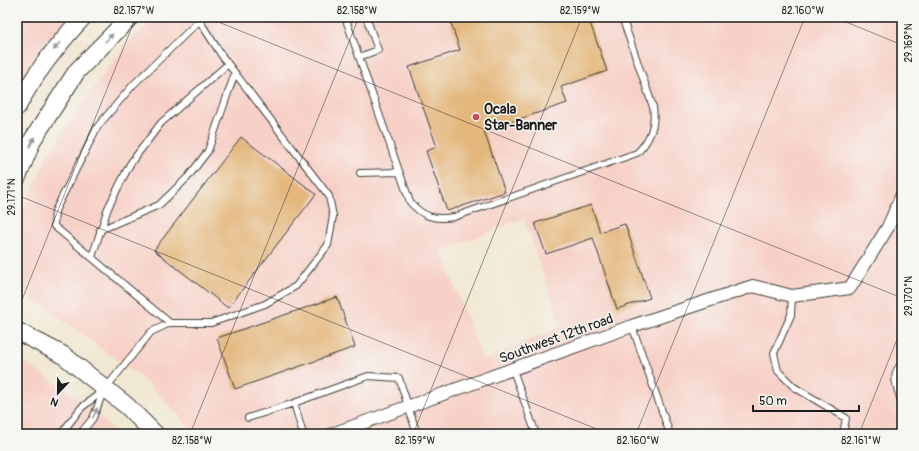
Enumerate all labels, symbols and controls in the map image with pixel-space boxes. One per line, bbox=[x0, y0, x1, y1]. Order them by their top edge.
text: 82.157°W bbox=[114, 5, 155, 17]
text: 82.158°W bbox=[337, 5, 378, 17]
text: 82.159°W bbox=[560, 5, 601, 17]
text: 82.160°W bbox=[782, 5, 825, 17]
text: 29.169°N bbox=[903, 23, 915, 62]
one-way arrow bbox=[105, 33, 114, 43]
one-way arrow bbox=[52, 41, 61, 52]
place label: Ocala Star-Banner bbox=[484, 101, 558, 134]
marker: Ocala Star-Banner bbox=[471, 112, 481, 122]
one-way arrow bbox=[29, 136, 35, 147]
text: 29.171°N bbox=[6, 178, 18, 216]
text: 29.170°N bbox=[903, 276, 915, 316]
street label: Southwest 12th road bbox=[497, 310, 616, 367]
north arrow bbox=[38, 373, 78, 413]
scale bar bbox=[753, 387, 859, 413]
text: N bbox=[48, 394, 60, 409]
text: 50 m bbox=[759, 394, 787, 409]
one-way arrow bbox=[92, 407, 98, 418]
text: 82.158°W bbox=[172, 435, 213, 447]
text: 82.159°W bbox=[395, 435, 436, 447]
text: 82.160°W bbox=[617, 435, 660, 447]
text: 82.161°W bbox=[841, 435, 881, 447]

